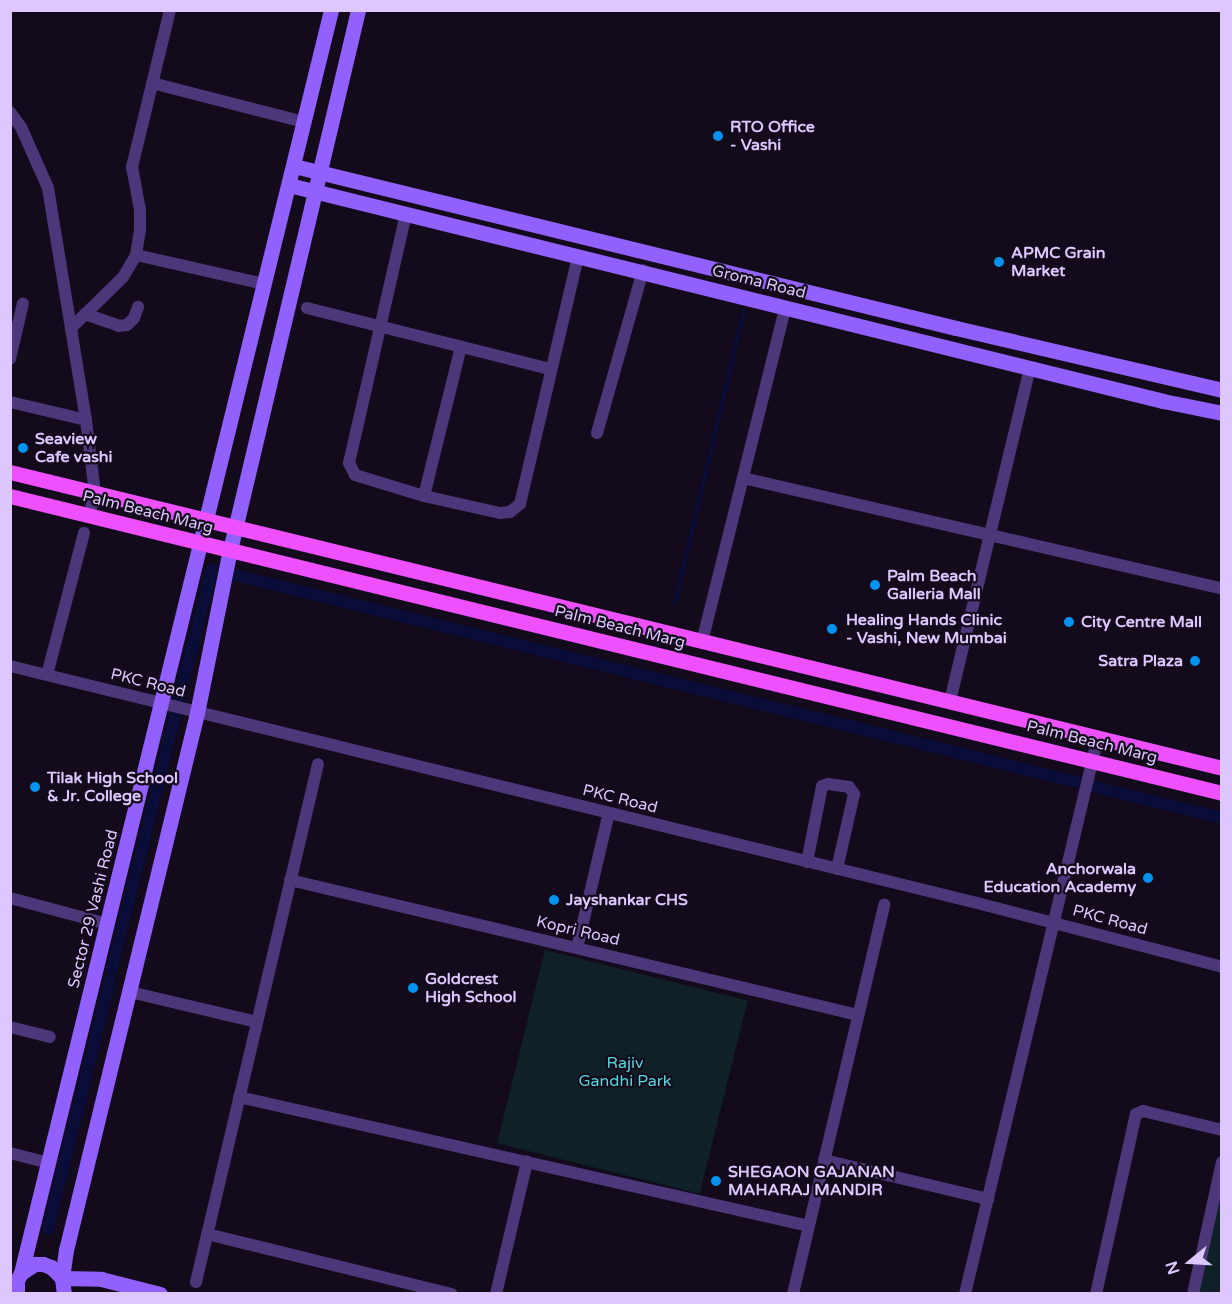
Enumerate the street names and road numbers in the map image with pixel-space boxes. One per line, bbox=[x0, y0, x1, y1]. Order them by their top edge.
street label: Groma Road bbox=[710, 261, 808, 303]
street label: Palm Beach Marg bbox=[81, 486, 215, 538]
street label: Palm Beach Marg bbox=[553, 601, 687, 653]
street label: PKC Road bbox=[109, 664, 187, 702]
street label: Palm Beach Marg bbox=[1025, 716, 1159, 768]
street label: PKC Road bbox=[581, 780, 659, 818]
street label: Sector 29 Vashi Road bbox=[64, 828, 122, 990]
street label: PKC Road bbox=[1071, 901, 1149, 939]
street label: Kopri Road bbox=[534, 912, 622, 950]

